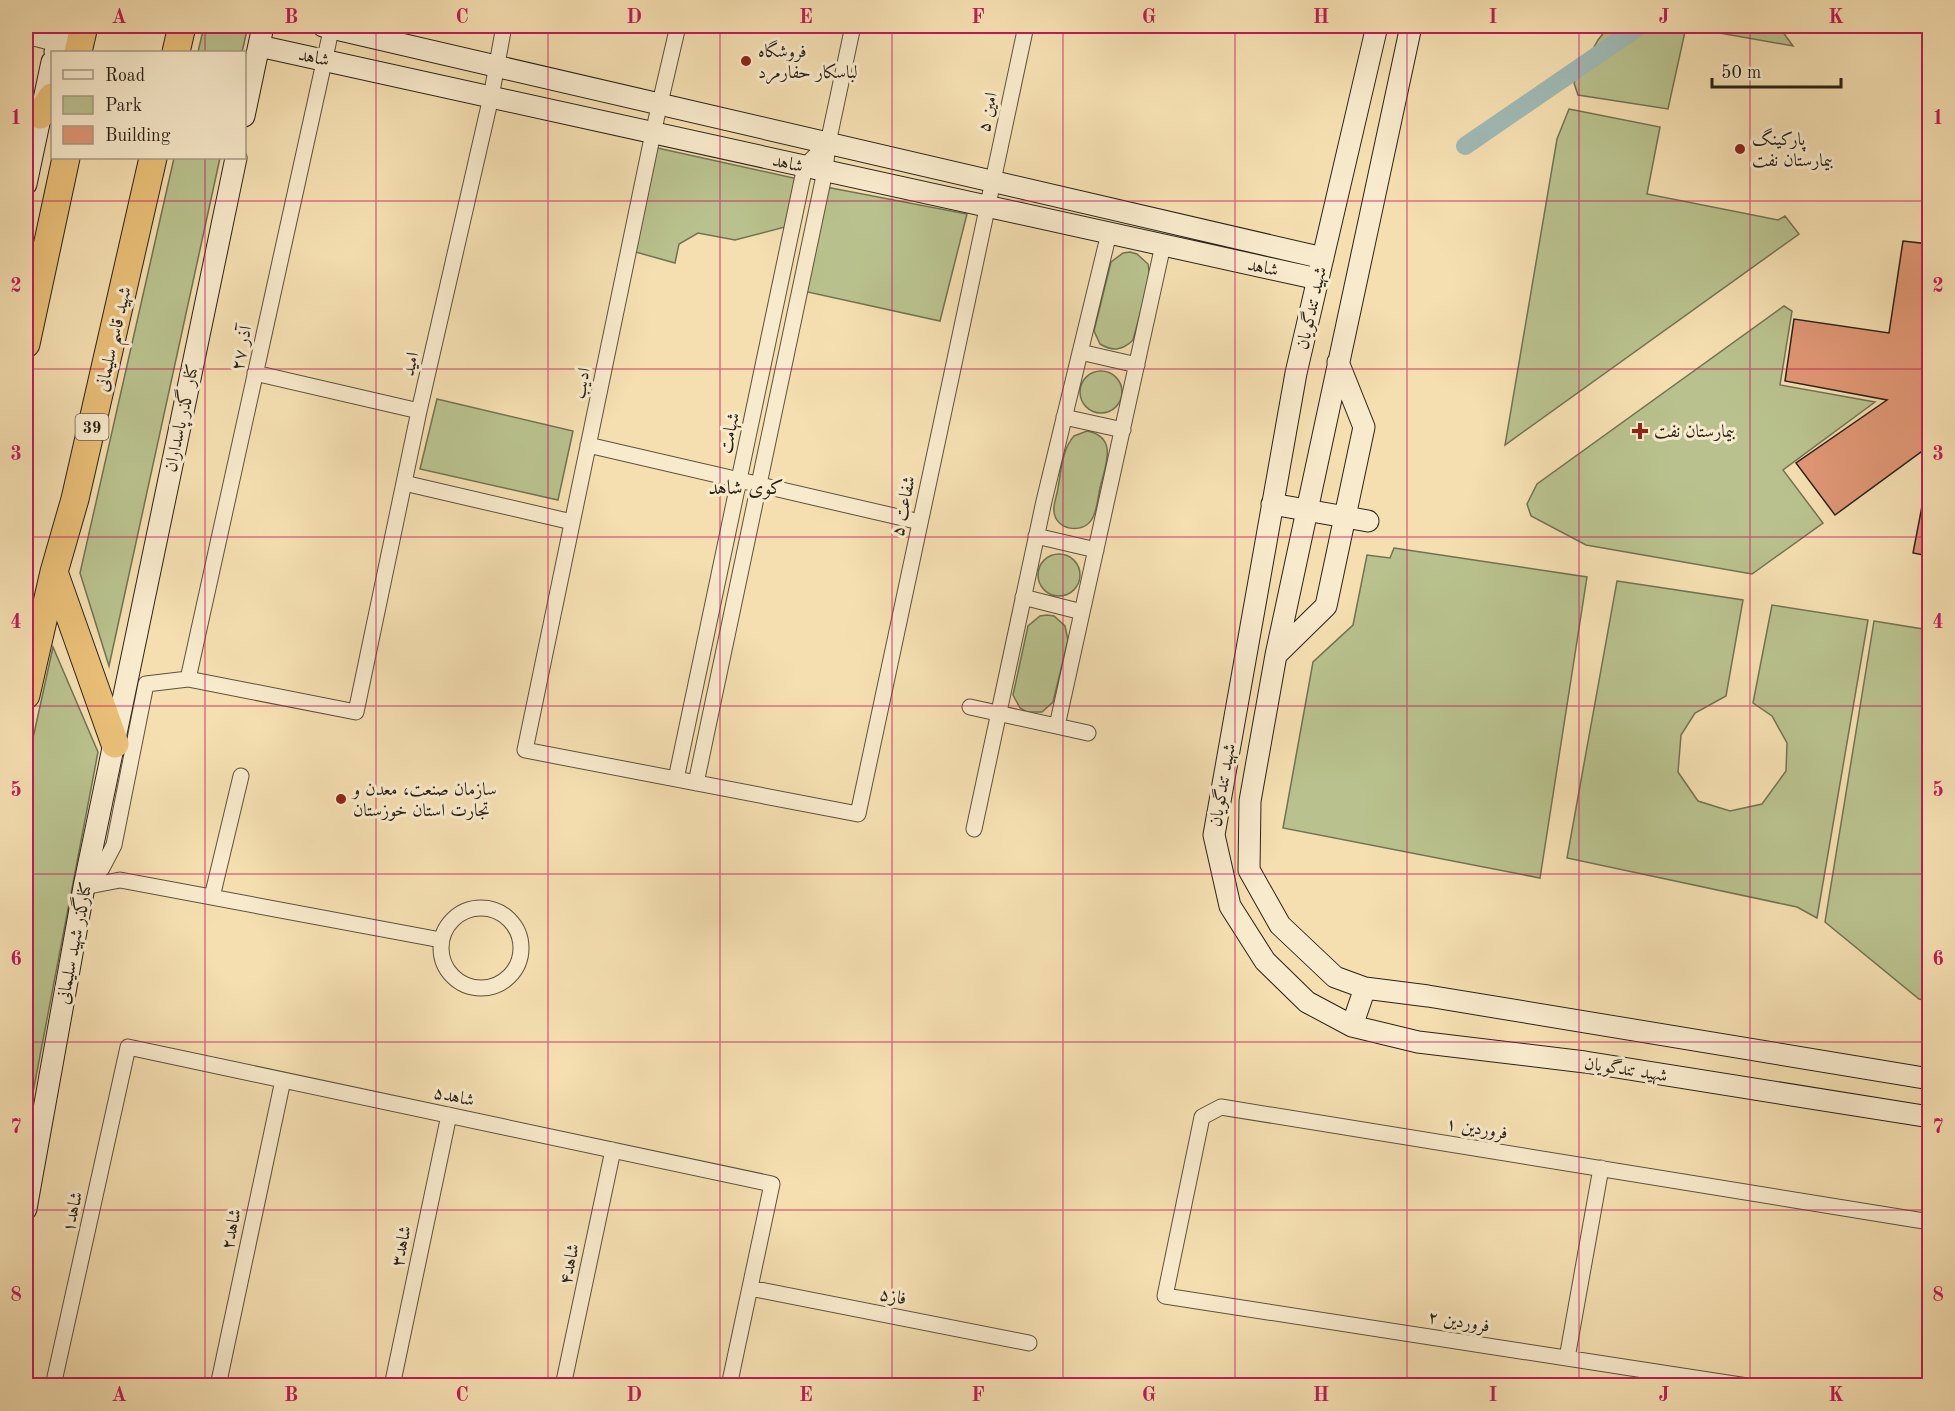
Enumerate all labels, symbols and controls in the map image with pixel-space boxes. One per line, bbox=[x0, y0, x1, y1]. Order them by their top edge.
text: A bbox=[111, 8, 127, 28]
text: B bbox=[284, 8, 298, 28]
text: C bbox=[455, 8, 469, 28]
text: D bbox=[626, 8, 642, 28]
text: E bbox=[799, 8, 813, 28]
text: F bbox=[971, 8, 985, 28]
text: G bbox=[1142, 8, 1156, 28]
text: H bbox=[1313, 8, 1329, 28]
text: I bbox=[1489, 8, 1497, 28]
text: J bbox=[1659, 8, 1670, 28]
text: K bbox=[1828, 8, 1844, 28]
place label: فروشگاه لباسکار حفارمرد bbox=[758, 39, 858, 85]
street label: شاهد bbox=[297, 46, 331, 70]
legend bbox=[51, 51, 246, 159]
scale bar bbox=[1712, 51, 1841, 89]
marker: فروشگاه لباسکار حفارمرد bbox=[739, 54, 753, 68]
text: 50 m bbox=[1721, 64, 1761, 82]
text: Road bbox=[105, 67, 145, 85]
street label: امین ۵ bbox=[975, 91, 1002, 134]
text: Park bbox=[105, 97, 142, 115]
text: 1 bbox=[10, 109, 22, 129]
text: 1 bbox=[1932, 109, 1944, 129]
text: Building bbox=[105, 127, 171, 145]
place label: پارکینگ بیمارستان نفت bbox=[1752, 127, 1833, 171]
marker: پارکینگ بیمارستان نفت bbox=[1733, 142, 1747, 156]
street label: شاهد bbox=[771, 152, 805, 176]
street label: شاهد bbox=[1246, 256, 1280, 280]
street label: شهید تندگویان bbox=[1292, 265, 1332, 352]
text: 2 bbox=[10, 277, 22, 297]
text: 2 bbox=[1932, 277, 1944, 297]
street label: شهید قاسم سلیمانی bbox=[93, 285, 143, 395]
street label: آذر ۲۷ bbox=[227, 322, 257, 372]
street label: امید bbox=[400, 351, 422, 378]
street label: کنار گذر پاسداران bbox=[157, 362, 205, 474]
street label: ادیب bbox=[570, 366, 596, 401]
street label: شهامت bbox=[717, 411, 745, 456]
road number: 39 bbox=[76, 414, 109, 440]
marker: بیمارستان نفت bbox=[1631, 422, 1649, 440]
place label: بیمارستان نفت bbox=[1654, 423, 1735, 442]
text: 3 bbox=[10, 445, 22, 465]
text: 3 bbox=[1932, 445, 1944, 465]
street label: شفاعت ۵ bbox=[889, 474, 919, 538]
district label: کوی شاهد bbox=[708, 478, 784, 500]
text: 4 bbox=[10, 613, 22, 633]
text: 4 bbox=[1932, 613, 1944, 633]
street label: شهید تندگویان bbox=[1205, 742, 1241, 829]
text: 5 bbox=[10, 780, 22, 801]
text: 5 bbox=[1932, 780, 1944, 801]
place label: سازمان صنعت، معدن و تجارت استان خوزستان bbox=[351, 781, 497, 821]
marker: سازمان صنعت، معدن و تجارت استان خوزستان bbox=[334, 792, 348, 806]
street label: کنارگذر شهید سلیمانی bbox=[49, 880, 98, 1006]
text: 6 bbox=[10, 950, 22, 970]
text: 6 bbox=[1932, 950, 1944, 970]
street label: شهید تندگویان bbox=[1583, 1053, 1669, 1087]
street label: شاهد۵ bbox=[432, 1084, 476, 1110]
street label: فروردین ۱ bbox=[1444, 1115, 1509, 1145]
text: 7 bbox=[10, 1118, 22, 1138]
text: 7 bbox=[1932, 1118, 1944, 1138]
street label: شاهد۱ bbox=[60, 1190, 86, 1234]
street label: شاهد۲ bbox=[219, 1207, 245, 1251]
street label: شاهد۳ bbox=[389, 1224, 415, 1268]
street label: شاهد۴ bbox=[557, 1242, 583, 1286]
text: 8 bbox=[10, 1286, 22, 1306]
street label: فاز۵ bbox=[878, 1286, 908, 1309]
text: 8 bbox=[1932, 1286, 1944, 1306]
street label: فروردین ۲ bbox=[1426, 1308, 1491, 1338]
text: A bbox=[111, 1386, 127, 1406]
text: B bbox=[284, 1386, 298, 1406]
text: C bbox=[455, 1386, 469, 1406]
text: D bbox=[626, 1386, 642, 1406]
text: E bbox=[799, 1386, 813, 1406]
text: F bbox=[971, 1386, 985, 1406]
text: G bbox=[1142, 1386, 1156, 1406]
text: H bbox=[1313, 1386, 1329, 1406]
text: I bbox=[1489, 1386, 1497, 1406]
text: J bbox=[1659, 1386, 1670, 1406]
text: K bbox=[1828, 1386, 1844, 1406]

